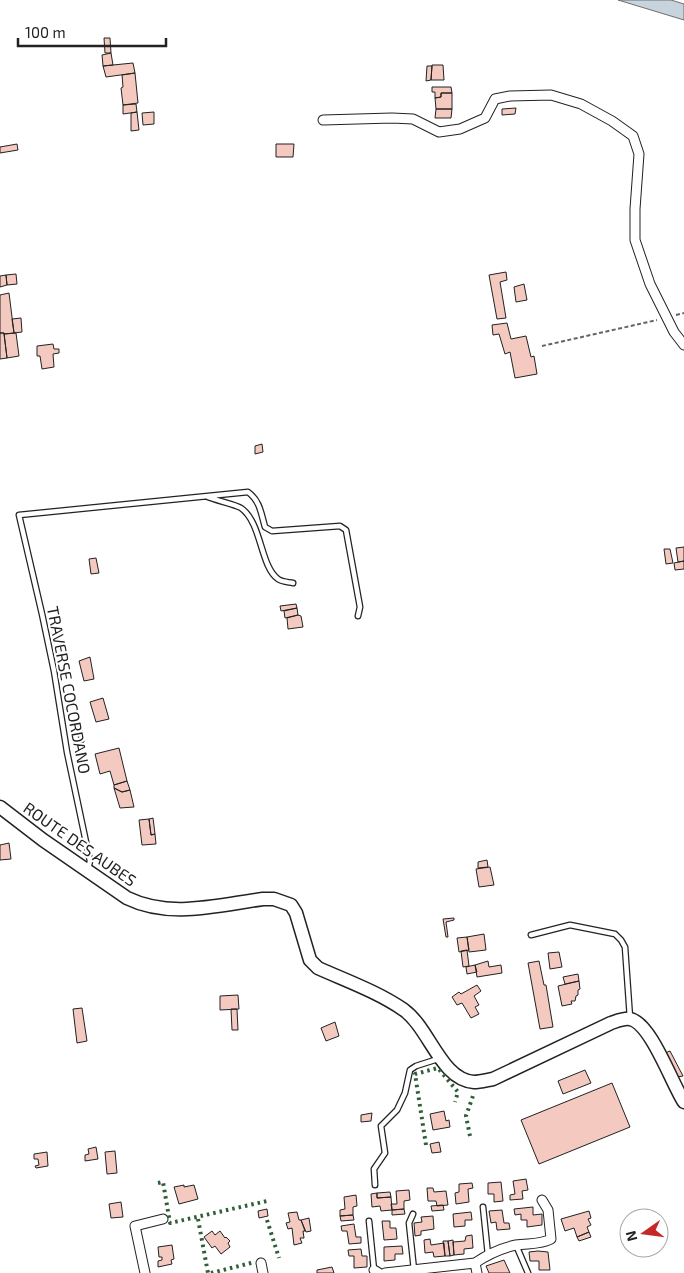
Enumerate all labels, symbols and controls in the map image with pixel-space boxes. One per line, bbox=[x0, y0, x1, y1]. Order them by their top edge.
scale bar bbox=[18, 15, 165, 47]
text: 100 m bbox=[25, 23, 66, 41]
street label: TRAVERSE COCORDANO bbox=[44, 604, 95, 775]
street label: ROUTE DES AUBES bbox=[20, 798, 140, 890]
north arrow bbox=[619, 1208, 669, 1258]
text: N bbox=[621, 1229, 640, 1243]

